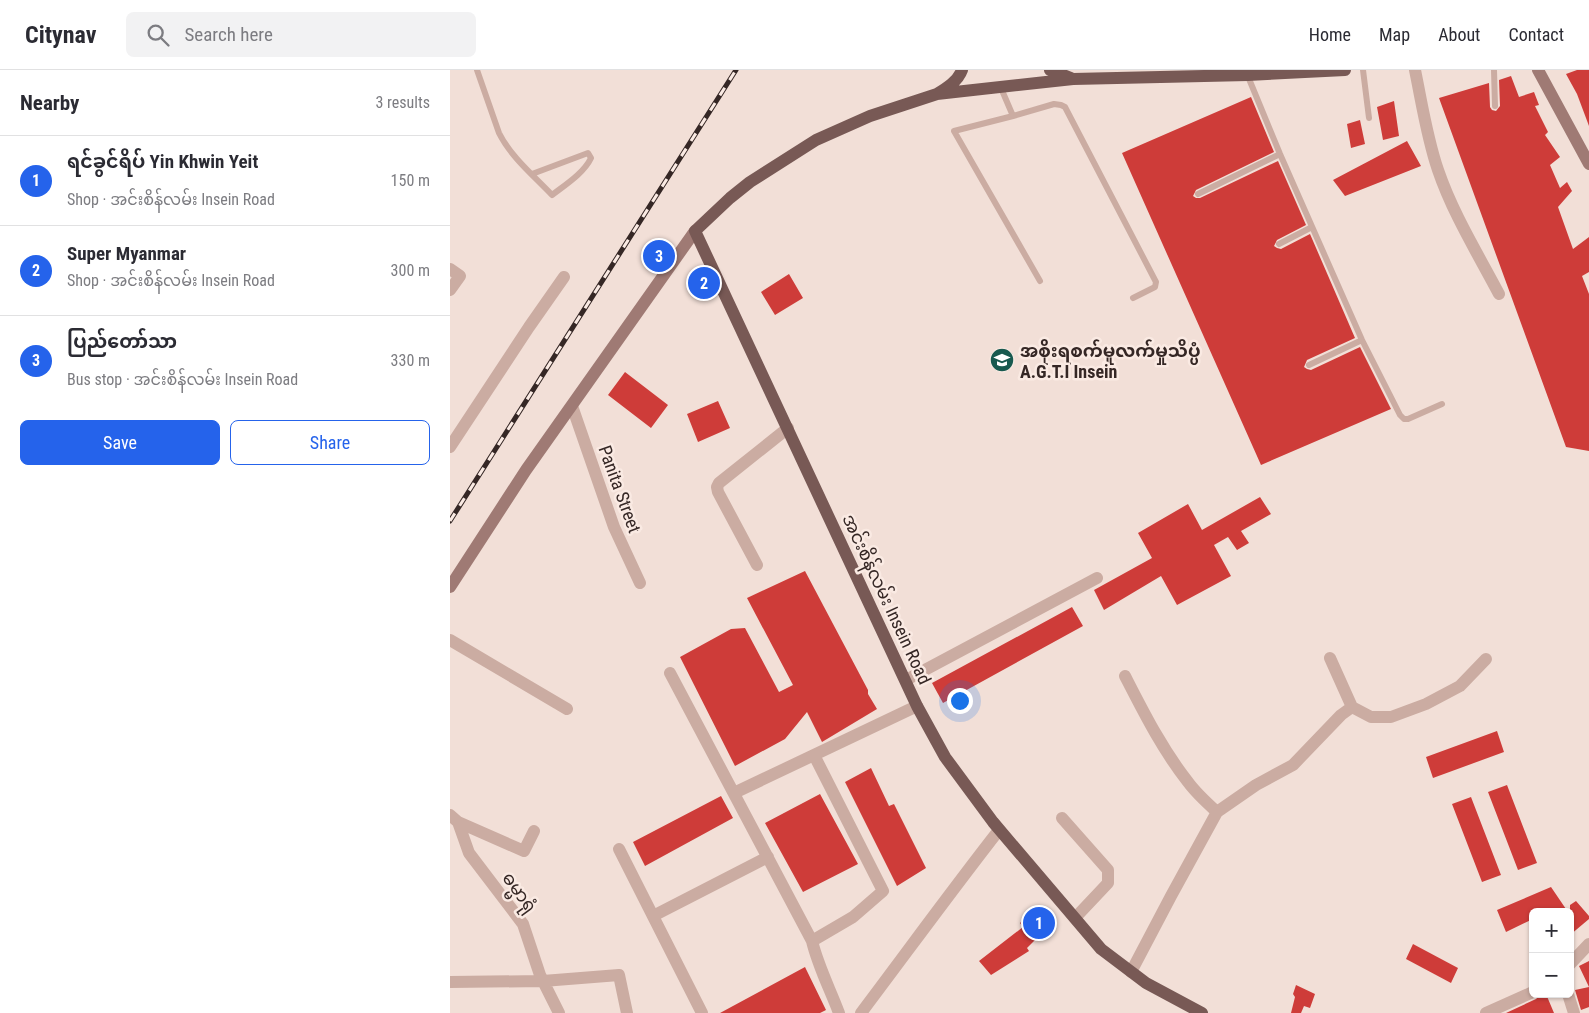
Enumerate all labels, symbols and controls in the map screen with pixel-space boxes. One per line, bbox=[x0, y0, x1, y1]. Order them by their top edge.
search box bbox=[126, 12, 476, 57]
text: Citynav bbox=[25, 21, 96, 49]
icon: search bbox=[144, 21, 172, 49]
text: Search here bbox=[184, 23, 273, 46]
text: Home bbox=[1309, 24, 1351, 45]
text: Map bbox=[1379, 24, 1410, 45]
text: About bbox=[1438, 24, 1480, 45]
text: Contact bbox=[1508, 24, 1564, 45]
text: Nearby bbox=[20, 91, 79, 115]
text: 3 results bbox=[375, 93, 430, 112]
text: ရင်ခွင်ရိပ် Yin Khwin Yeit bbox=[67, 150, 258, 173]
text: 1 bbox=[32, 171, 40, 190]
text: 150 m bbox=[391, 171, 430, 190]
text: Shop · အင်းစိန်လမ်း Insein Road bbox=[67, 190, 275, 209]
pin: 3 bbox=[643, 237, 675, 275]
text: Super Myanmar bbox=[67, 242, 186, 265]
text: 2 bbox=[32, 261, 40, 280]
text: 300 m bbox=[391, 261, 430, 280]
pin: 2 bbox=[688, 264, 720, 302]
text: Shop · အင်းစိန်လမ်း Insein Road bbox=[67, 271, 275, 290]
text: ပြည်တော်သာ bbox=[67, 330, 177, 353]
place label: အစိုးရစက်မှုလက်မှုသိပ္ပံ A.G.T.I Insein bbox=[1020, 339, 1201, 382]
school or university icon: အစိုးရစက်မှုလက်မှုသိပ္ပံ A.G.T.I Insein bbox=[989, 347, 1015, 373]
text: 3 bbox=[32, 351, 40, 370]
text: 330 m bbox=[391, 351, 430, 370]
text: Bus stop · အင်းစိန်လမ်း Insein Road bbox=[67, 370, 298, 389]
button: Save bbox=[20, 420, 220, 465]
button: Share bbox=[230, 420, 430, 465]
street label: Panita Street bbox=[594, 442, 646, 536]
street label: အင်းစိန်လမ်း Insein Road bbox=[834, 509, 938, 690]
your location bbox=[947, 688, 973, 714]
street label: ဓမ္မာရုံ bbox=[494, 868, 542, 919]
pin: 1 bbox=[1023, 904, 1055, 942]
map controls bbox=[1529, 908, 1574, 998]
button: + bbox=[1529, 908, 1574, 953]
button: − bbox=[1529, 953, 1574, 998]

